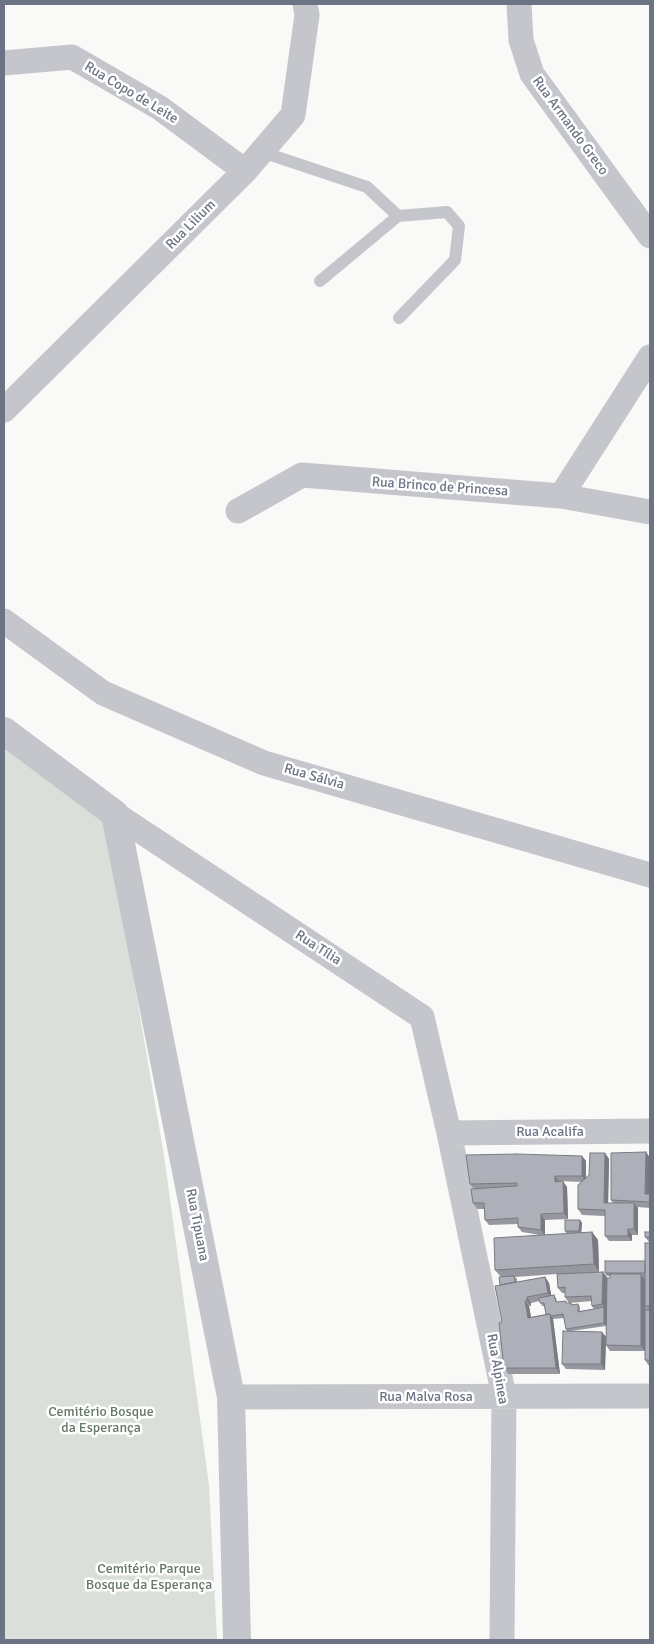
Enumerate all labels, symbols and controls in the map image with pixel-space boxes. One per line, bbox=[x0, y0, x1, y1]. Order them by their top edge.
street label: Rua Copo de Leite bbox=[81, 58, 181, 128]
street label: Rua Armando Greco bbox=[529, 73, 611, 179]
street label: Rua Lilium bbox=[163, 197, 219, 253]
street label: Rua Brinco de Princesa bbox=[371, 474, 509, 500]
street label: Rua Sálvia bbox=[282, 760, 346, 794]
street label: Rua Tília bbox=[292, 927, 344, 969]
street label: Rua Acalifa bbox=[516, 1124, 584, 1140]
street label: Rua Tipuana bbox=[182, 1187, 212, 1263]
street label: Rua Alpinea bbox=[483, 1332, 511, 1406]
street label: Rua Malva Rosa bbox=[379, 1389, 473, 1405]
park label: Cemitério Bosque da Esperança bbox=[48, 1404, 154, 1436]
park label: Cemitério Parque Bosque da Esperança bbox=[86, 1561, 212, 1594]

